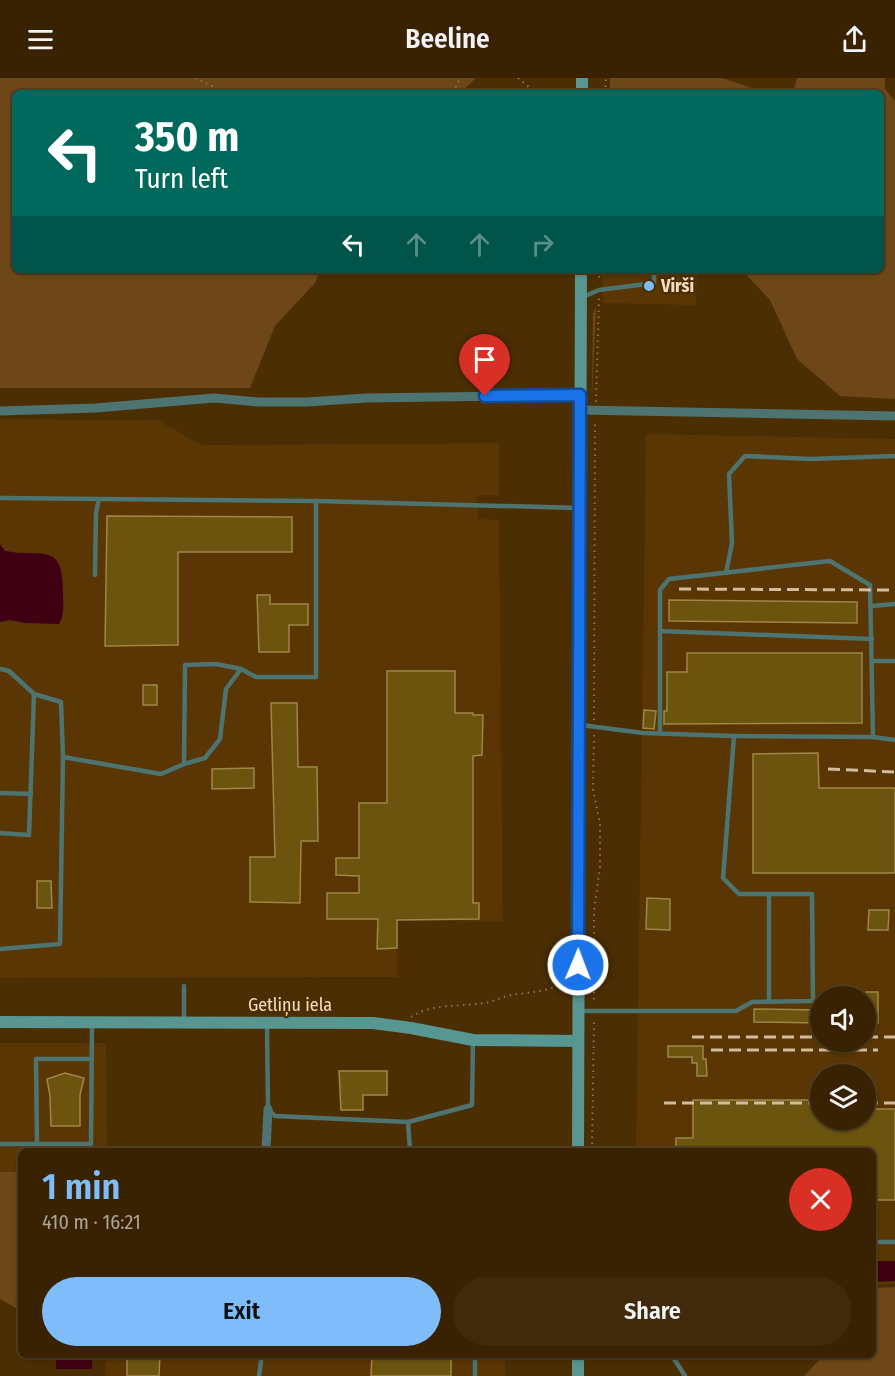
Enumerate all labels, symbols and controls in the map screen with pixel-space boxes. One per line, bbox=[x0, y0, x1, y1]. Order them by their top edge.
icon: menu bbox=[24, 23, 57, 56]
text: Beeline bbox=[405, 23, 490, 55]
icon: share bbox=[838, 23, 871, 56]
text: 350 m bbox=[135, 112, 239, 162]
icon: left bbox=[36, 114, 114, 192]
text: Turn left bbox=[135, 163, 228, 195]
icon: left bbox=[337, 228, 370, 261]
icon: ahead bbox=[400, 228, 433, 261]
icon: ahead bbox=[463, 228, 496, 261]
icon: right bbox=[526, 228, 559, 261]
place label: Virši bbox=[660, 275, 694, 297]
marker: Virši bbox=[642, 279, 656, 293]
pin bbox=[459, 334, 510, 396]
icon: arrive bbox=[468, 343, 501, 376]
position arrow bbox=[546, 933, 610, 997]
map controls bbox=[810, 986, 876, 1130]
button: sound bbox=[810, 986, 876, 1052]
street label: Getliņu iela bbox=[248, 994, 332, 1016]
button: layers bbox=[810, 1064, 876, 1130]
text: 1 min bbox=[42, 1165, 120, 1209]
button: close bbox=[789, 1168, 852, 1231]
text: 410 m · 16:21 bbox=[42, 1210, 141, 1234]
button: Exit bbox=[42, 1277, 441, 1346]
button: Share bbox=[453, 1277, 852, 1346]

